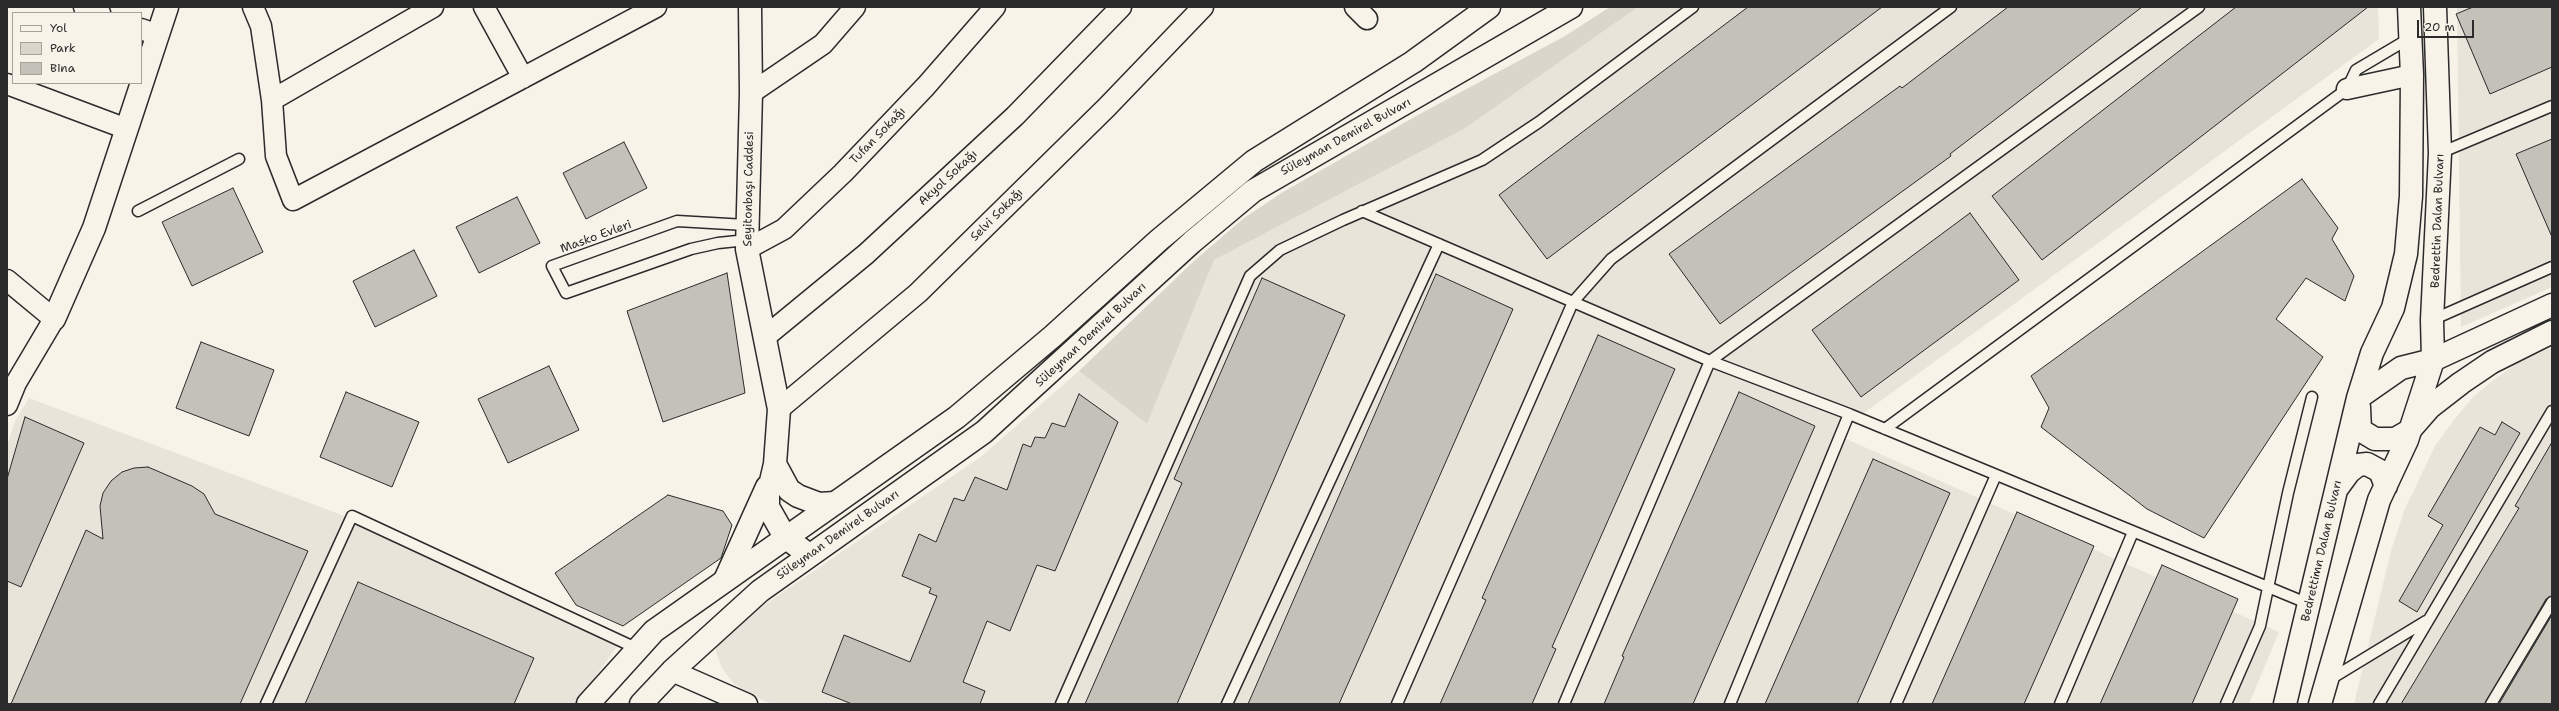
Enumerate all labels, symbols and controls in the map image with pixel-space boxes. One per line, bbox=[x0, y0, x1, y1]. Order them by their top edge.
legend bbox=[12, 12, 142, 84]
scale bar bbox=[2419, 12, 2476, 38]
text: 20 m bbox=[2424, 19, 2455, 35]
text: Yol bbox=[50, 20, 67, 36]
text: Park bbox=[50, 40, 76, 56]
text: Bina bbox=[50, 60, 75, 76]
street label: Süleyman Demirel Bulvarı bbox=[1278, 95, 1414, 179]
street label: Tufan Sokağı bbox=[847, 104, 909, 168]
street label: Seyitonbaşı Caddesi bbox=[741, 131, 757, 247]
street label: Akyol Sokağı bbox=[916, 147, 980, 209]
street label: Bedrettin Dalan Bulvarı bbox=[2428, 154, 2448, 288]
street label: Selvi Sokağı bbox=[968, 186, 1026, 244]
street label: Masko Evleri bbox=[559, 217, 633, 257]
street label: Süleyman Demirel Bulvarı bbox=[1032, 280, 1150, 390]
street label: Bedrettimn Dalan Bulvarı bbox=[2299, 479, 2345, 623]
street label: Süleyman Demirel Bulvarı bbox=[774, 487, 902, 583]

